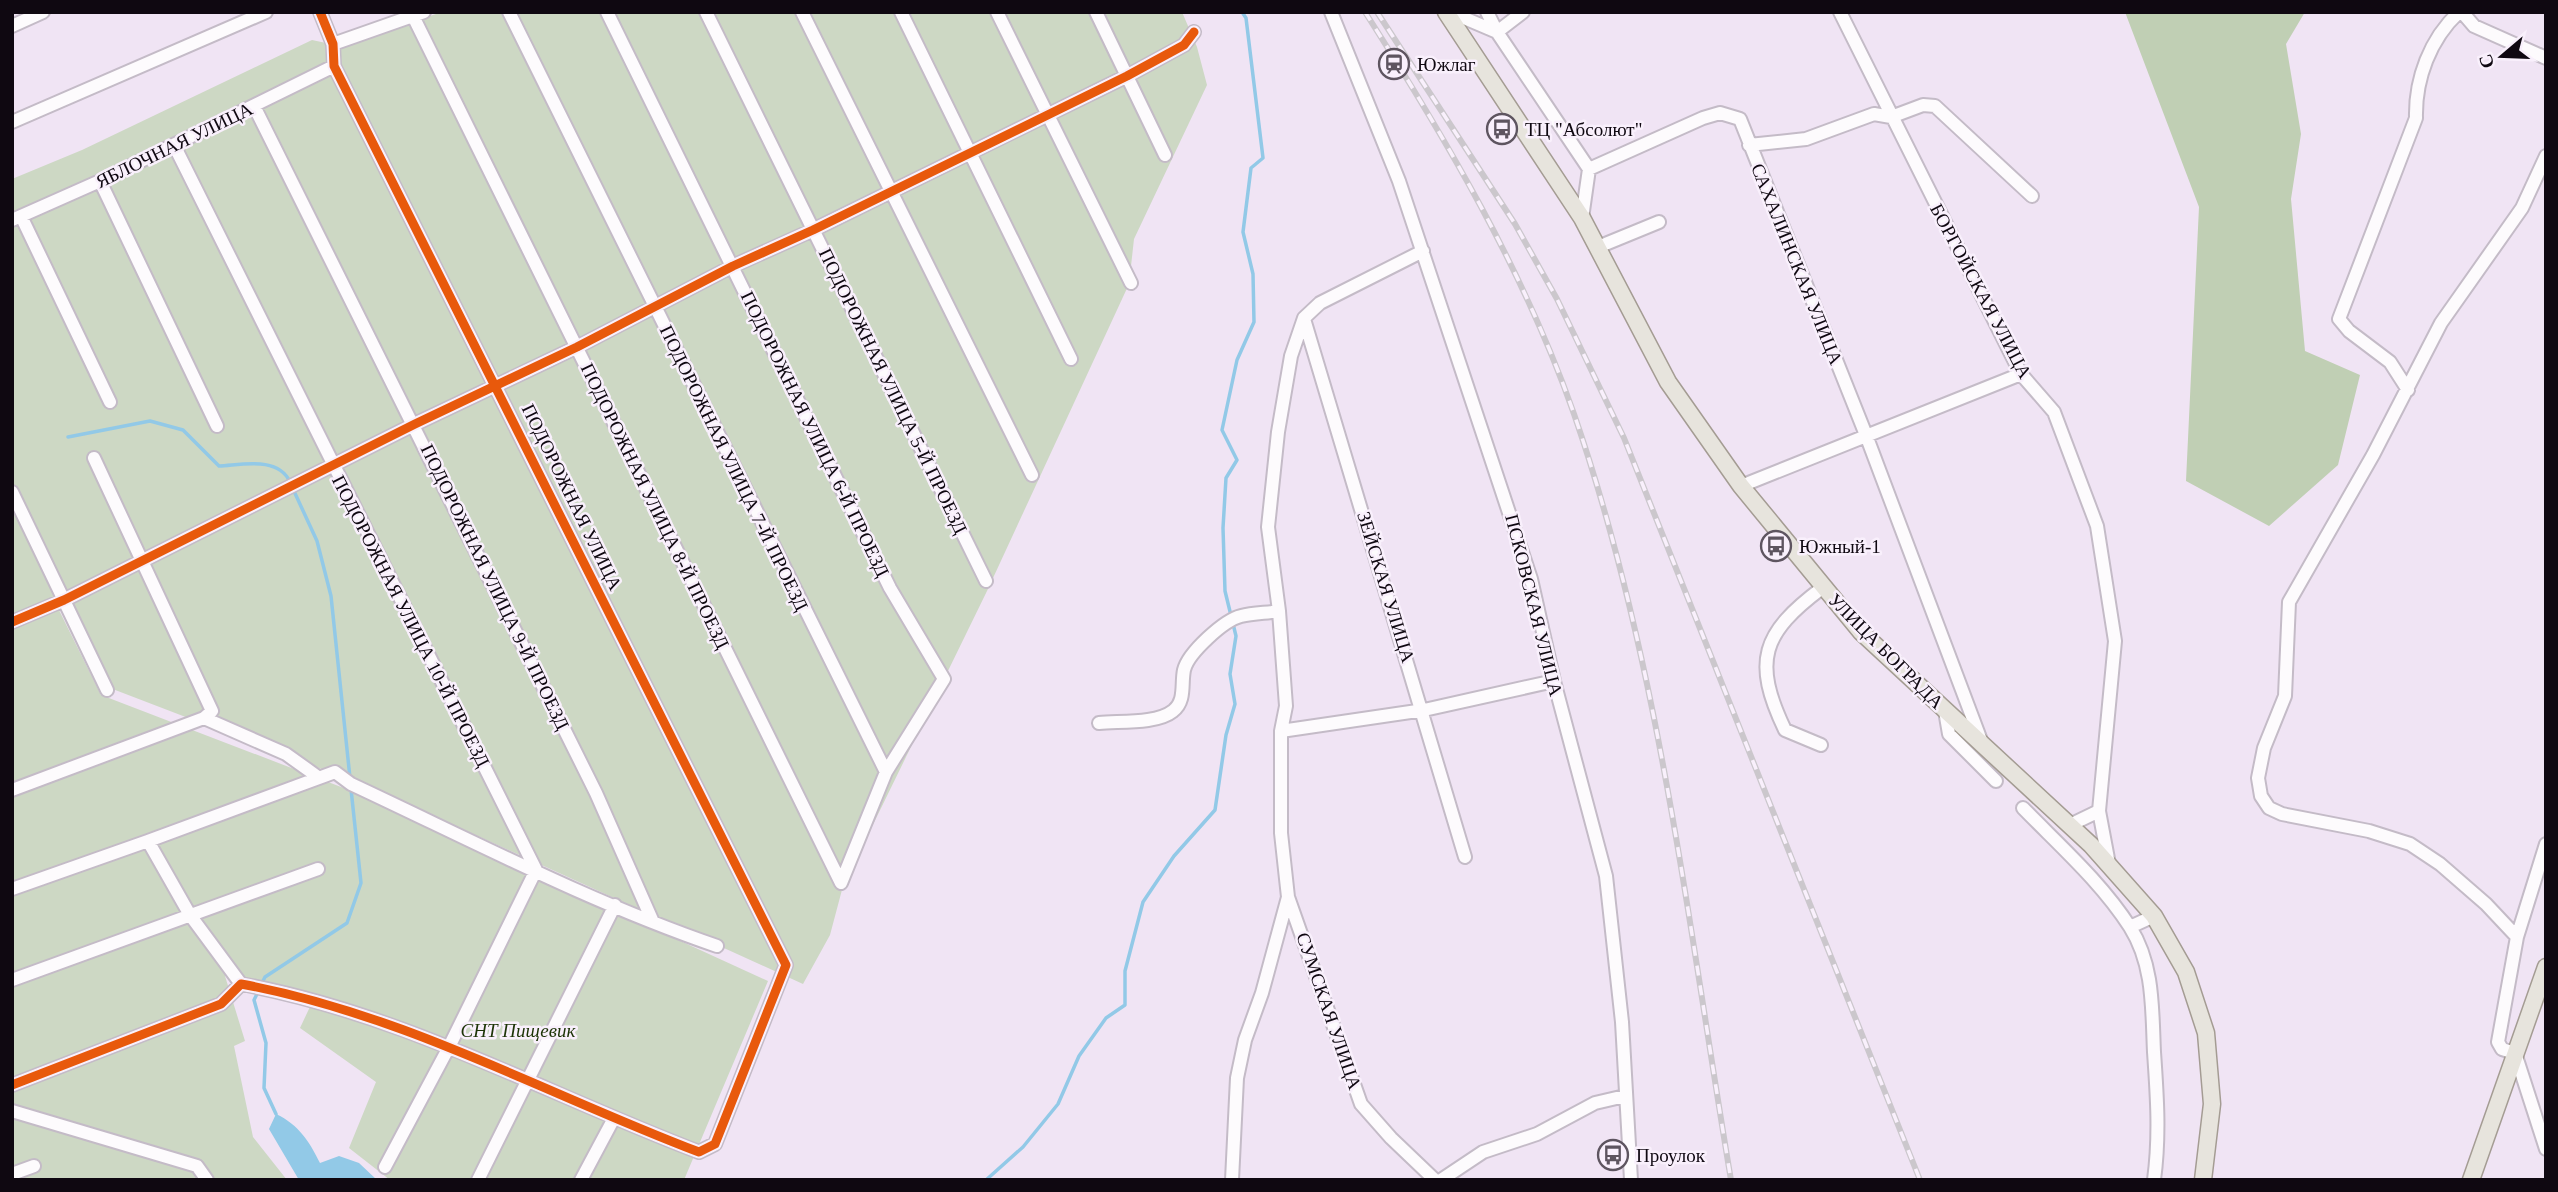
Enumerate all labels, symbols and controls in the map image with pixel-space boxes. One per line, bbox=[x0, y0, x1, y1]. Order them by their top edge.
north arrow bbox=[2467, 21, 2537, 91]
station icon: Южлаг bbox=[1377, 47, 1411, 81]
text: С bbox=[2474, 51, 2499, 71]
place label: Южлаг bbox=[1417, 54, 1476, 75]
street label: ЯБЛОЧНАЯ УЛИЦА bbox=[92, 98, 256, 192]
bus stop icon: ТЦ "Абсолют" bbox=[1485, 112, 1519, 146]
place label: ТЦ "Абсолют" bbox=[1525, 119, 1642, 140]
street label: САХАЛИНСКАЯ УЛИЦА bbox=[1747, 160, 1847, 368]
street label: БОРГОЙСКАЯ УЛИЦА bbox=[1926, 200, 2036, 382]
street label: ПОДОРОЖНАЯ УЛИЦА 5-Й ПРОЕЗД bbox=[815, 245, 971, 537]
street label: ПОДОРОЖНАЯ УЛИЦА 6-Й ПРОЕЗД bbox=[737, 288, 893, 580]
street label: ПОДОРОЖНАЯ УЛИЦА 7-Й ПРОЕЗД bbox=[656, 322, 812, 614]
street label: ПОДОРОЖНАЯ УЛИЦА 8-Й ПРОЕЗД bbox=[577, 360, 733, 652]
street label: ПОДОРОЖНАЯ УЛИЦА bbox=[518, 401, 626, 594]
street label: ПОДОРОЖНАЯ УЛИЦА 9-Й ПРОЕЗД bbox=[417, 441, 573, 733]
street label: ПОДОРОЖНАЯ УЛИЦА 10-Й ПРОЕЗД bbox=[328, 472, 494, 770]
street label: ЗЕЙСКАЯ УЛИЦА bbox=[1353, 509, 1419, 665]
street label: ПСКОВСКАЯ УЛИЦА bbox=[1501, 512, 1567, 698]
bus stop icon: Южный-1 bbox=[1759, 529, 1793, 563]
place label: Южный-1 bbox=[1799, 536, 1881, 557]
street label: УЛИЦА БОГРАДА bbox=[1824, 589, 1948, 713]
street label: СУМСКАЯ УЛИЦА bbox=[1292, 930, 1366, 1093]
park label: СНТ Пищевик bbox=[461, 1020, 577, 1041]
bus stop icon: Проулок bbox=[1596, 1138, 1630, 1172]
place label: Проулок bbox=[1636, 1145, 1706, 1166]

